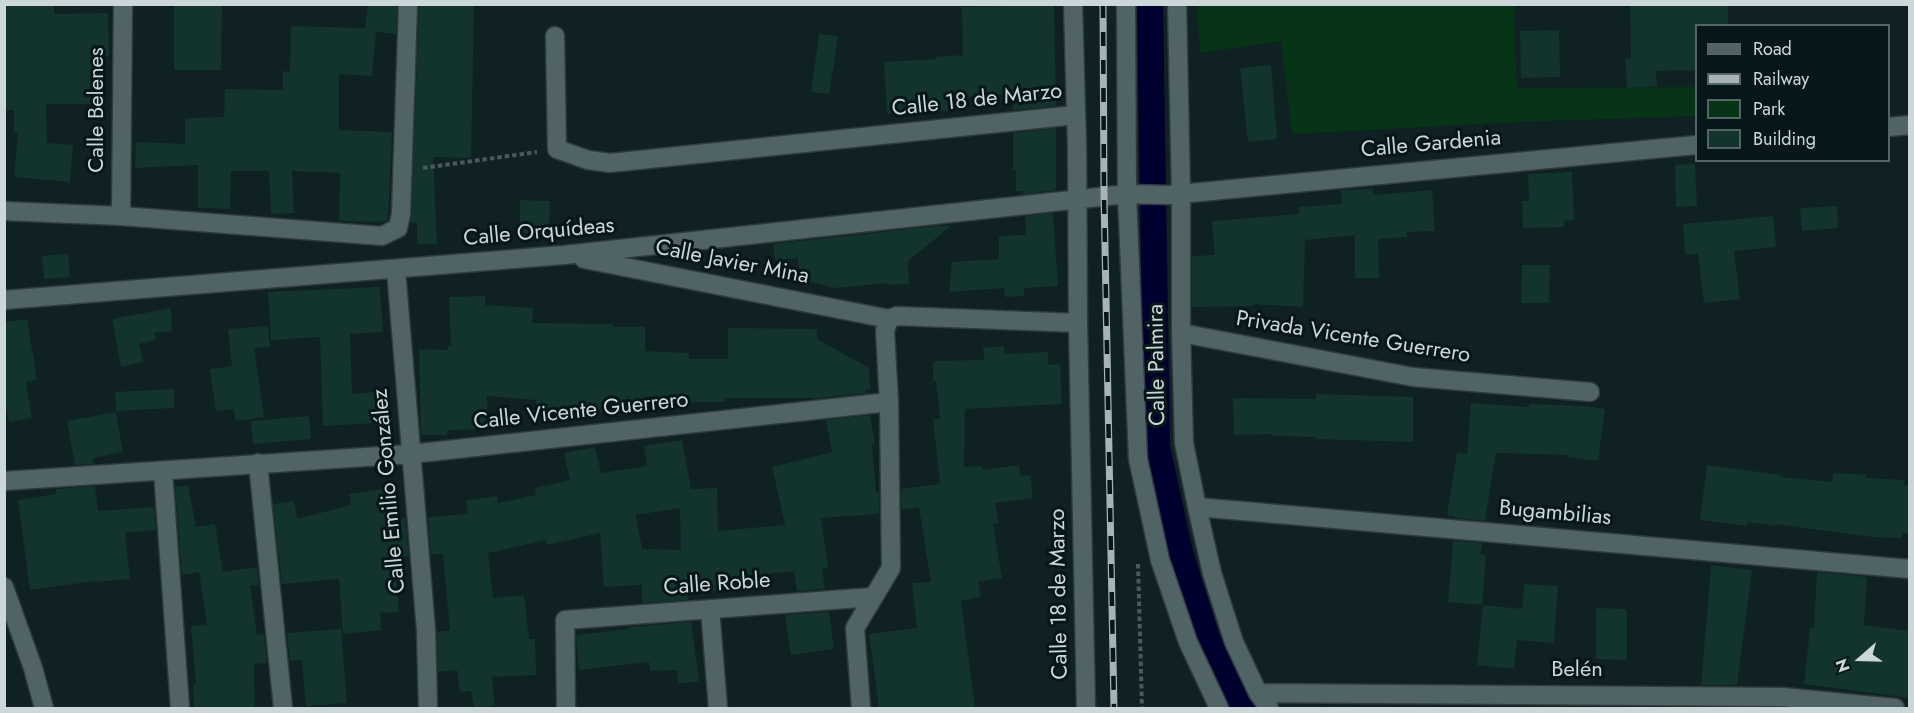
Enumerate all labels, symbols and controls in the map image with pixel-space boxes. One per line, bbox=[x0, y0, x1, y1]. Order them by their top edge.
legend bbox=[1695, 24, 1890, 162]
text: Road bbox=[1753, 36, 1792, 62]
street label: Calle Belenes bbox=[85, 47, 111, 173]
text: Railway bbox=[1753, 66, 1809, 92]
street label: Calle 18 de Marzo bbox=[891, 79, 1063, 123]
text: Park bbox=[1753, 96, 1785, 122]
street label: Calle Gardenia bbox=[1360, 126, 1502, 164]
text: Building bbox=[1753, 126, 1816, 152]
street label: Calle Orquídeas bbox=[462, 213, 616, 253]
street label: Calle Javier Mina bbox=[653, 235, 811, 291]
street label: Calle Palmira bbox=[1144, 304, 1172, 426]
street label: Privada Vicente Guerrero bbox=[1234, 306, 1472, 370]
street label: Calle Emilio González bbox=[368, 387, 412, 595]
street label: Calle Vicente Guerrero bbox=[472, 388, 690, 436]
street label: Bugambilias bbox=[1498, 496, 1612, 532]
street label: Calle 18 de Marzo bbox=[1045, 508, 1075, 680]
street label: Calle Roble bbox=[663, 568, 771, 602]
north arrow bbox=[1830, 629, 1890, 689]
text: N bbox=[1830, 655, 1856, 675]
street label: Belén bbox=[1551, 658, 1603, 684]

